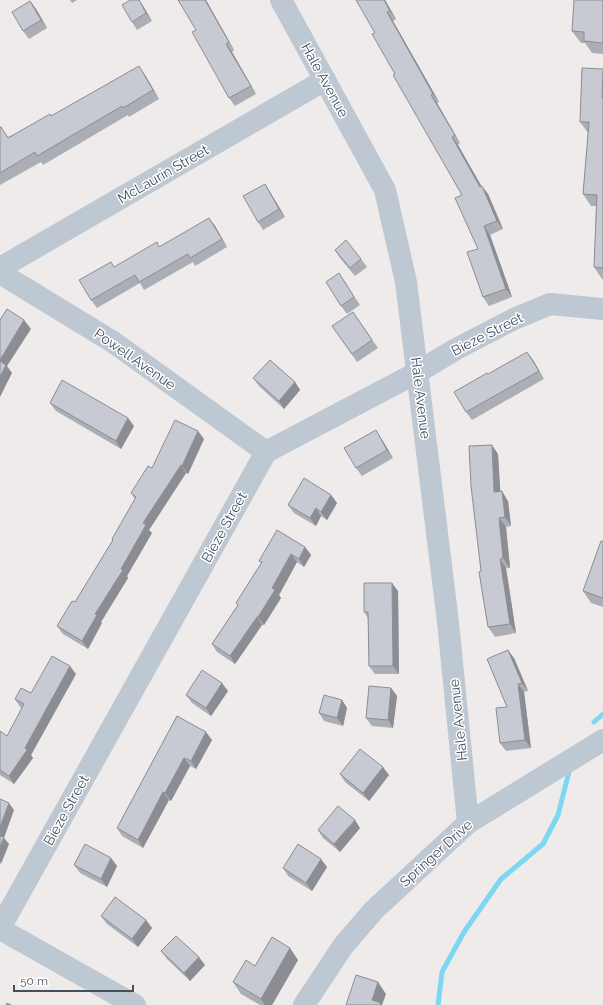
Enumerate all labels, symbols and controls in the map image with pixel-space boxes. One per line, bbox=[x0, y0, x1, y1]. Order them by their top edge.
street label: Hale Avenue bbox=[298, 40, 352, 120]
street label: McLaurin Street bbox=[115, 141, 212, 207]
street label: Bieze Street bbox=[449, 309, 526, 359]
street label: Powell Avenue bbox=[91, 325, 179, 393]
street label: Hale Avenue bbox=[408, 356, 434, 440]
street label: Bieze Street bbox=[198, 489, 250, 565]
street label: Hale Avenue bbox=[446, 678, 470, 762]
street label: Bieze Street bbox=[40, 772, 92, 848]
street label: Springer Drive bbox=[397, 816, 475, 890]
scale bar bbox=[14, 967, 133, 993]
text: 50 m bbox=[20, 974, 48, 988]

